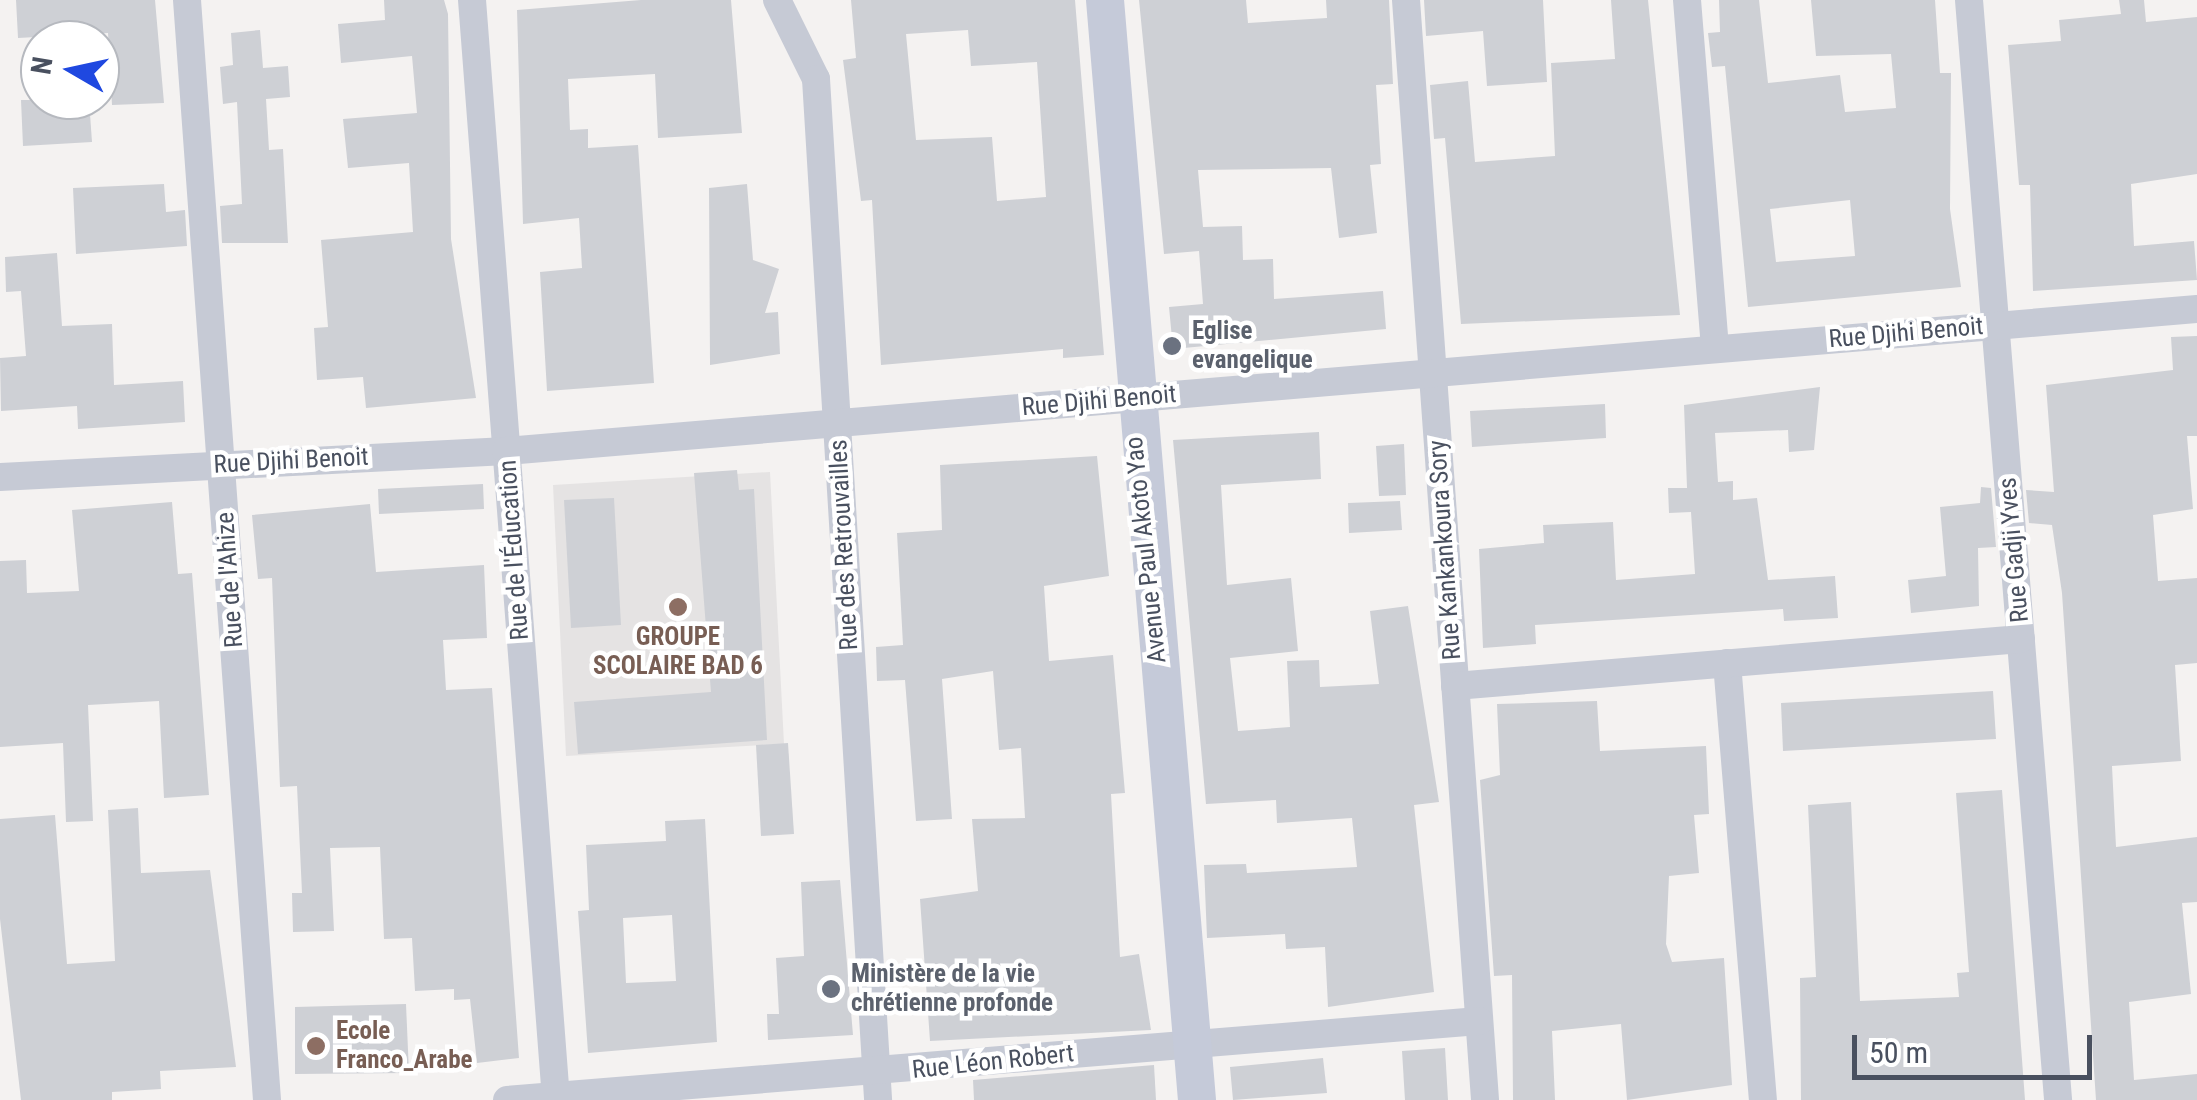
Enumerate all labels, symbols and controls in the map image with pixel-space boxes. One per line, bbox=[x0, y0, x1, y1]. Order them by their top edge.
north arrow bbox=[20, 20, 120, 120]
text: N bbox=[24, 54, 59, 77]
street label: Rue Djihi Benoit bbox=[1827, 311, 1985, 355]
place label: Eglise evangelique bbox=[1192, 317, 1313, 376]
marker: Eglise evangelique bbox=[1161, 335, 1183, 357]
street label: Rue Djihi Benoit bbox=[1020, 379, 1178, 423]
street label: Avenue Paul Akoto Yao bbox=[1119, 435, 1173, 665]
street label: Rue des Retrouvailles bbox=[823, 439, 865, 651]
street label: Rue Kankankoura Sory bbox=[1422, 439, 1468, 661]
street label: Rue Djihi Benoit bbox=[213, 442, 369, 480]
street label: Rue de l'Éducation bbox=[493, 459, 535, 641]
street label: Rue Gadji Yves bbox=[1993, 476, 2035, 624]
street label: Rue de l'Ahize bbox=[210, 511, 250, 649]
marker: GROUPE SCOLAIRE BAD 6 bbox=[667, 596, 689, 618]
place label: GROUPE SCOLAIRE BAD 6 bbox=[593, 623, 763, 682]
place label: Ministère de la vie chrétienne profonde bbox=[851, 960, 1053, 1019]
marker: Ministère de la vie chrétienne profonde bbox=[820, 978, 842, 1000]
scale bar bbox=[1857, 1015, 2097, 1077]
place label: Ecole Franco_Arabe bbox=[336, 1017, 472, 1076]
marker: Ecole Franco_Arabe bbox=[305, 1035, 327, 1057]
text: 50 m bbox=[1869, 1035, 1928, 1070]
street label: Rue Léon Robert bbox=[911, 1039, 1075, 1085]

